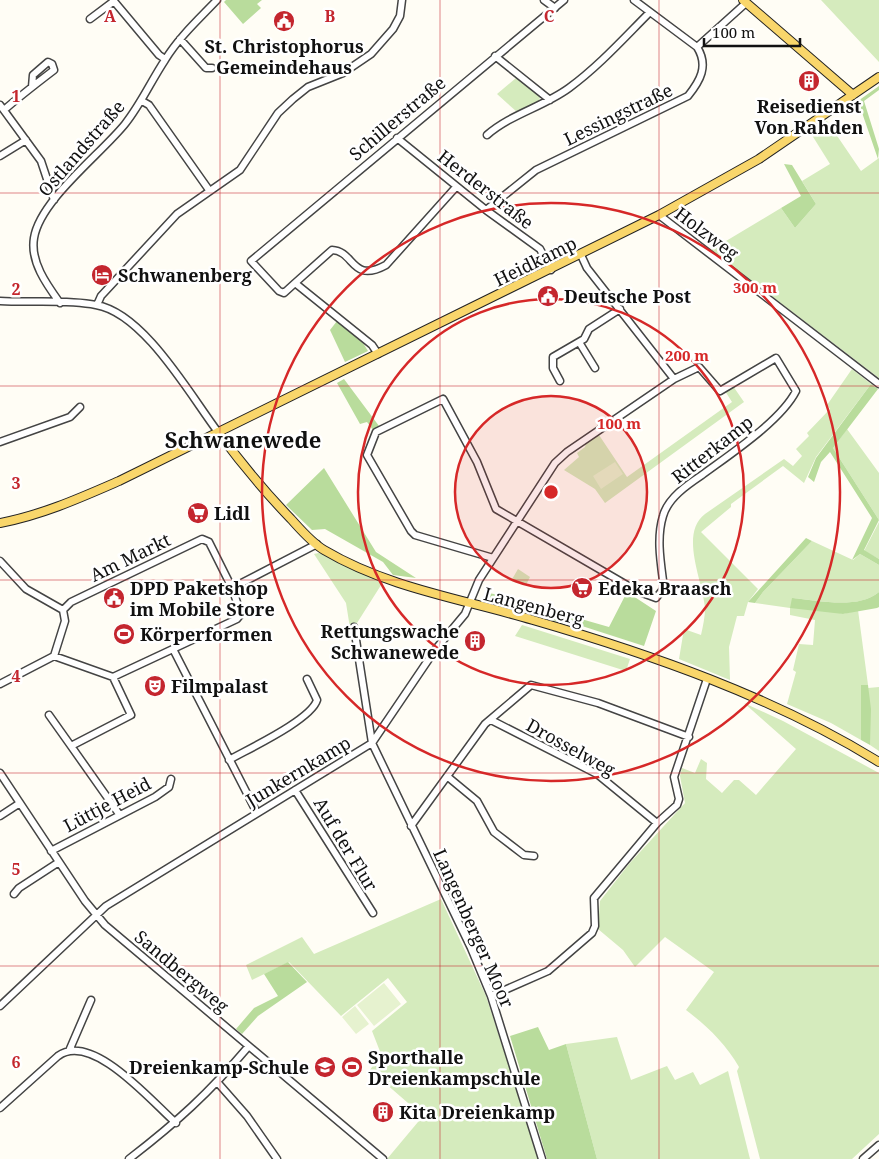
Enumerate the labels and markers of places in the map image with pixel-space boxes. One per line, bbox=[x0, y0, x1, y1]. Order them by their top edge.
public building icon: St. Christophorus Gemeindehaus bbox=[272, 9, 296, 33]
place label: St. Christophorus Gemeindehaus bbox=[204, 34, 364, 79]
building icon: Reisedienst Von Rahden bbox=[797, 69, 821, 93]
place label: Reisedienst Von Rahden bbox=[755, 94, 863, 139]
hotel icon: Schwanenberg bbox=[90, 263, 114, 287]
place label: Schwanenberg bbox=[118, 263, 253, 287]
public building icon: Deutsche Post bbox=[536, 284, 560, 308]
place label: Deutsche Post bbox=[564, 284, 691, 308]
centre of rings bbox=[542, 483, 560, 501]
supermarket icon: Lidl bbox=[186, 501, 210, 525]
place label: Lidl bbox=[214, 501, 251, 525]
place label: DPD Paketshop im Mobile Store bbox=[130, 576, 275, 621]
supermarket icon: Edeka Braasch bbox=[570, 576, 594, 600]
place label: Edeka Braasch bbox=[598, 576, 732, 600]
public building icon: DPD Paketshop im Mobile Store bbox=[102, 586, 126, 610]
place label: Rettungswache Schwanewede bbox=[321, 619, 459, 664]
sports icon: Körperformen bbox=[112, 622, 136, 646]
place label: Körperformen bbox=[140, 622, 272, 646]
building icon: Rettungswache Schwanewede bbox=[463, 629, 487, 653]
theatre icon: Filmpalast bbox=[143, 674, 167, 698]
place label: Filmpalast bbox=[171, 674, 268, 698]
place label: Sporthalle Dreienkampschule bbox=[368, 1045, 541, 1090]
place label: Dreienkamp-Schule bbox=[129, 1055, 309, 1079]
school or university icon: Dreienkamp-Schule bbox=[313, 1055, 337, 1079]
sports icon: Sporthalle Dreienkampschule bbox=[340, 1055, 364, 1079]
building icon: Kita Dreienkamp bbox=[371, 1100, 395, 1124]
place label: Kita Dreienkamp bbox=[399, 1100, 555, 1124]

